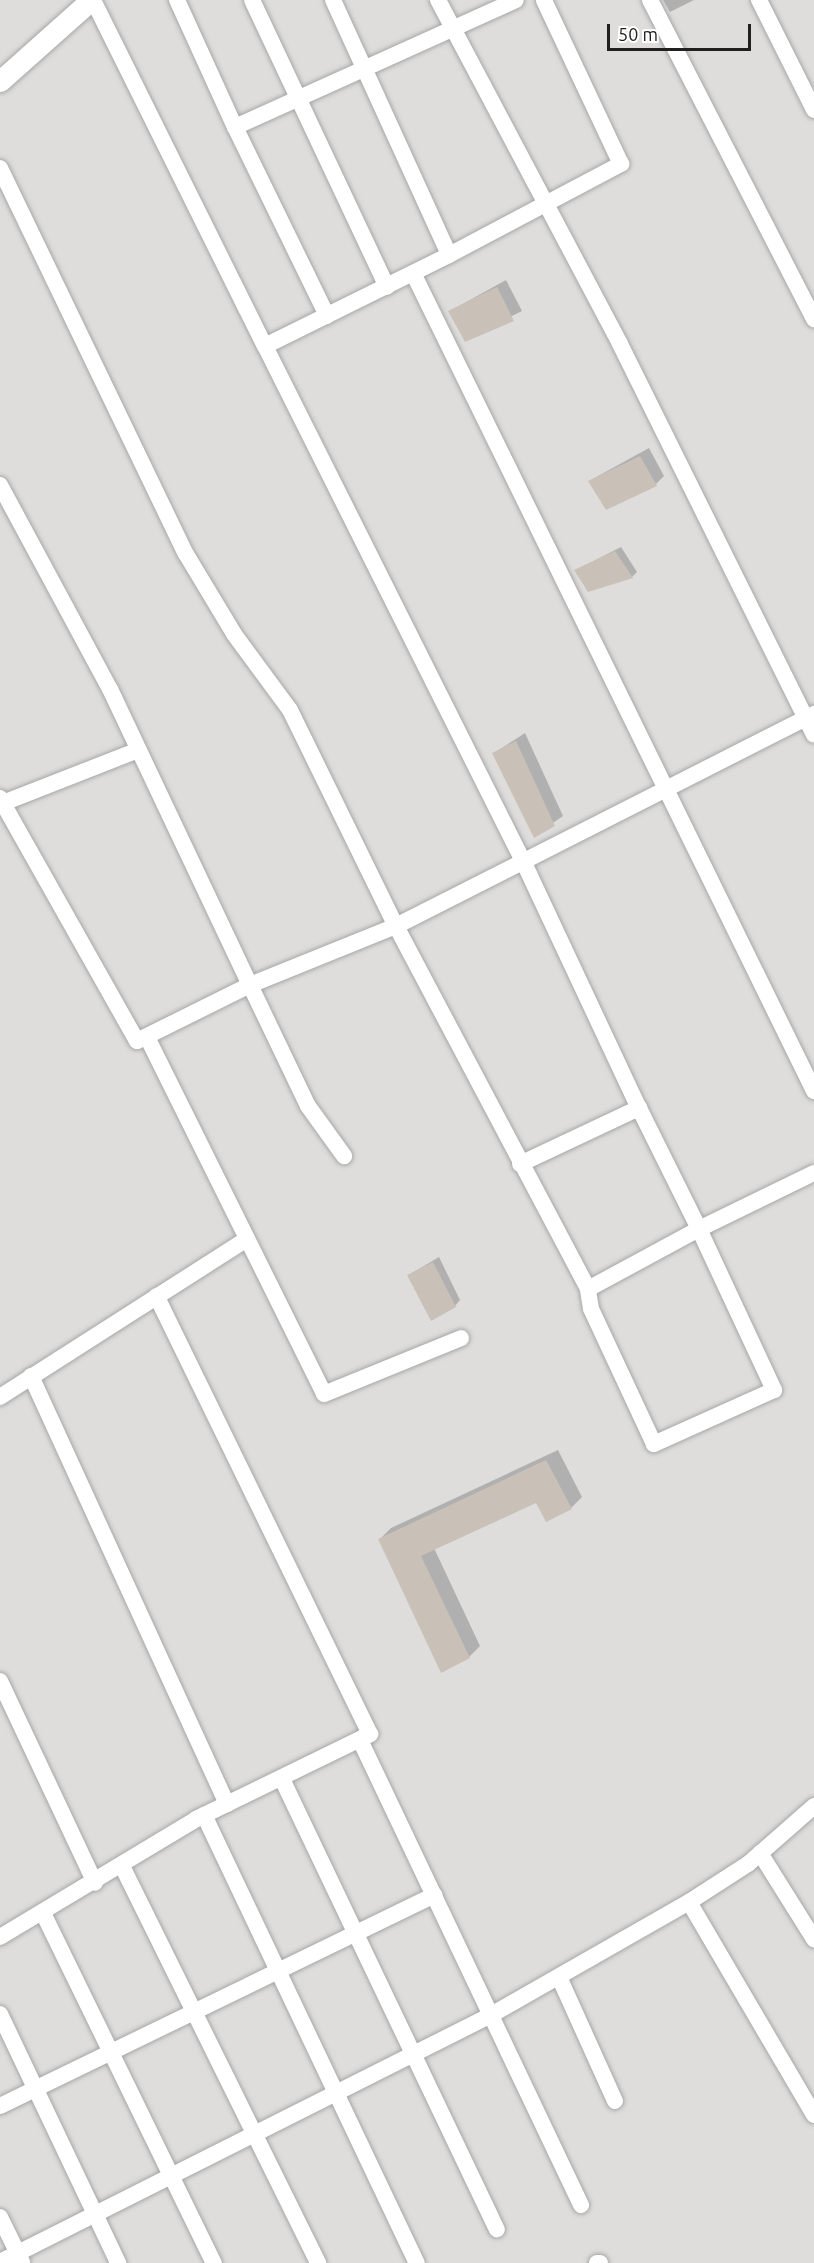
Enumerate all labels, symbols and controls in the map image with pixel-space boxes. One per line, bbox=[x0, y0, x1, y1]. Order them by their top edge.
scale bar bbox=[610, 12, 754, 50]
text: 50 m bbox=[618, 24, 658, 44]

